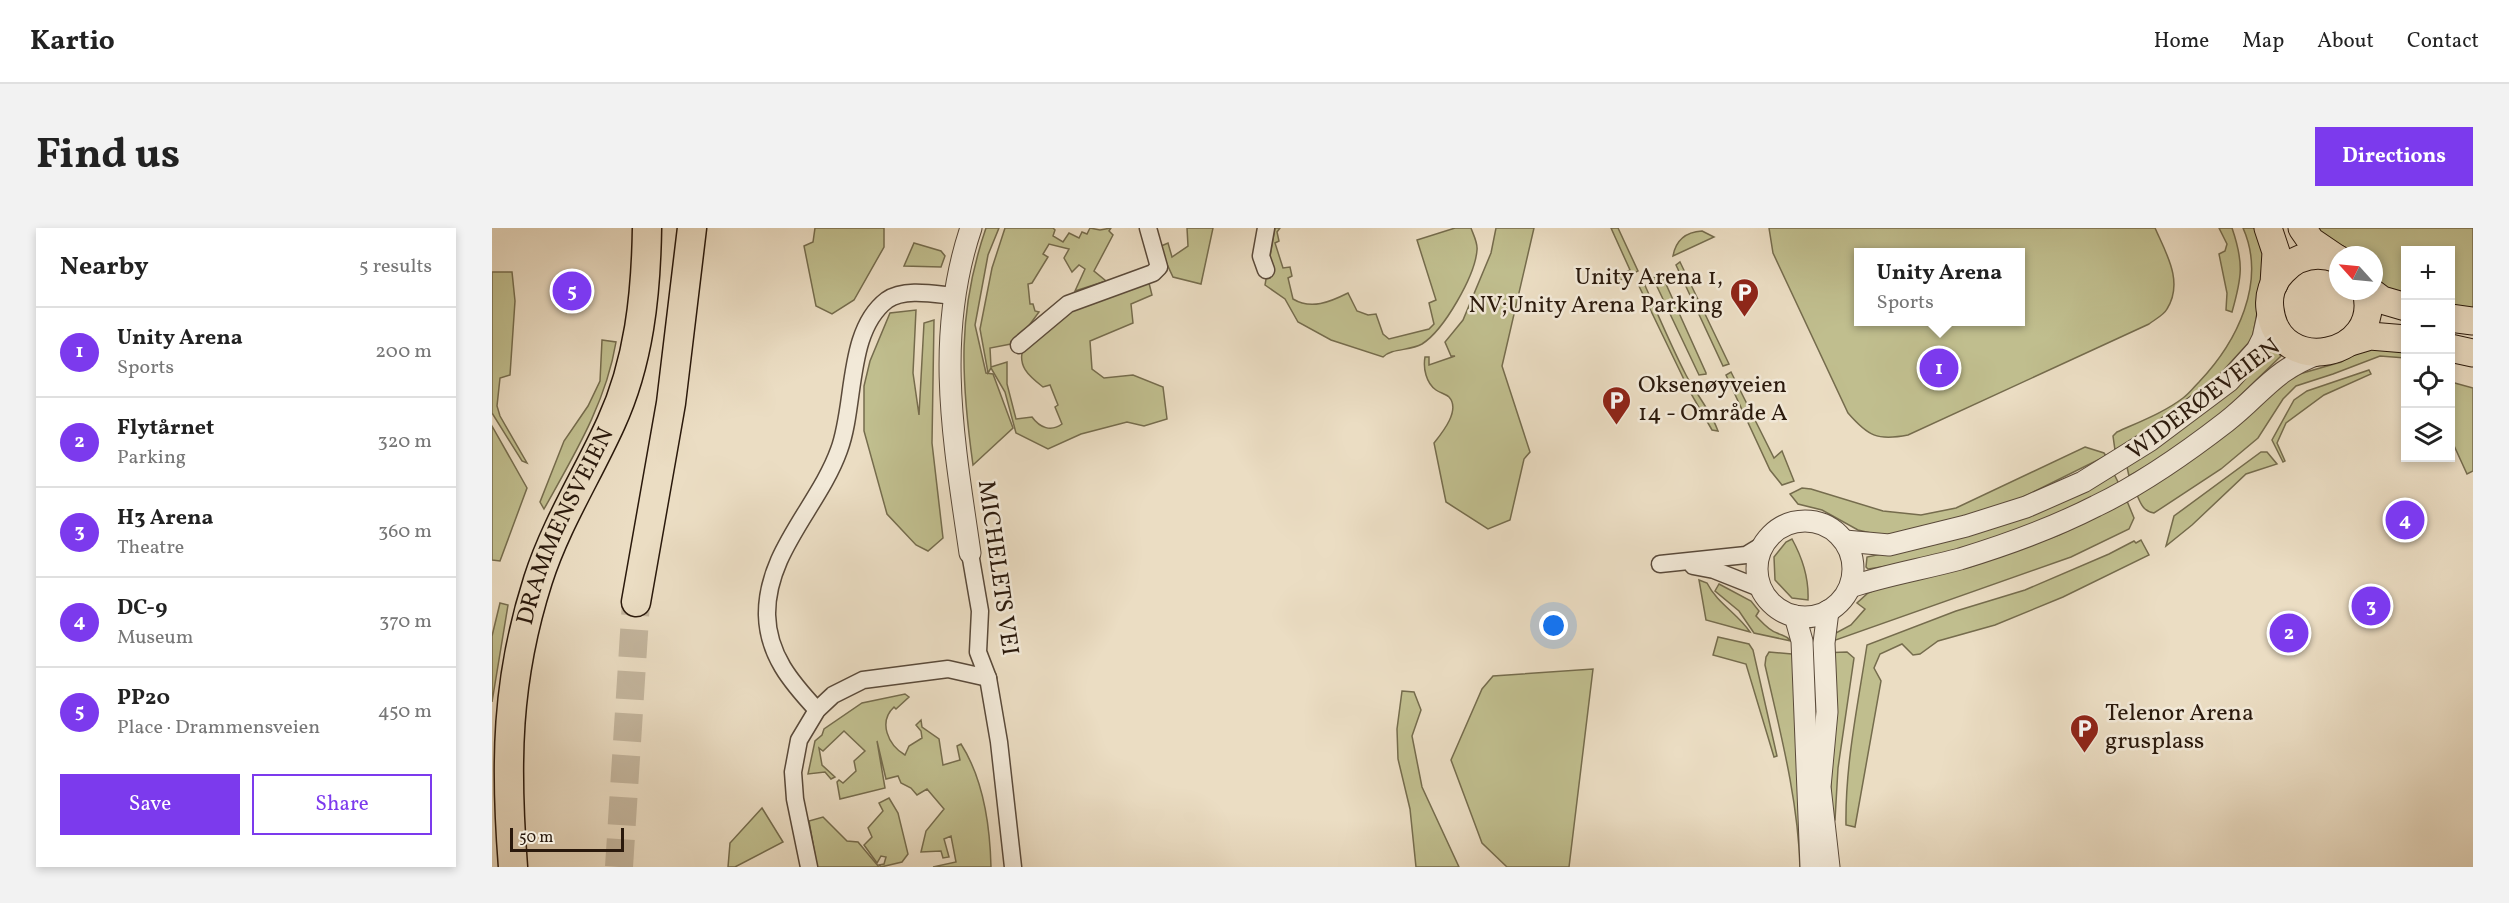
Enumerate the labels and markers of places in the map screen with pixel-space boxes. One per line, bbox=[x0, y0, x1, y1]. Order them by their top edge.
place label: Unity Arena 1, NV;Unity Arena Parking bbox=[1468, 261, 1723, 323]
pin: 5 bbox=[552, 268, 592, 314]
parking icon: Unity Arena 1, NV;Unity Arena Parking bbox=[1728, 276, 1760, 318]
pin: 1 bbox=[1920, 346, 1958, 390]
place label: Oksenøyveien 14 - Område A bbox=[1638, 369, 1788, 431]
parking icon: Oksenøyveien 14 - Område A bbox=[1601, 384, 1633, 426]
pin: 4 bbox=[2386, 498, 2424, 542]
pin: 3 bbox=[2352, 584, 2390, 628]
pin: 2 bbox=[2270, 610, 2308, 656]
place label: Telenor Arena grusplass bbox=[2105, 697, 2254, 759]
parking icon: Telenor Arena grusplass bbox=[2068, 712, 2100, 754]

